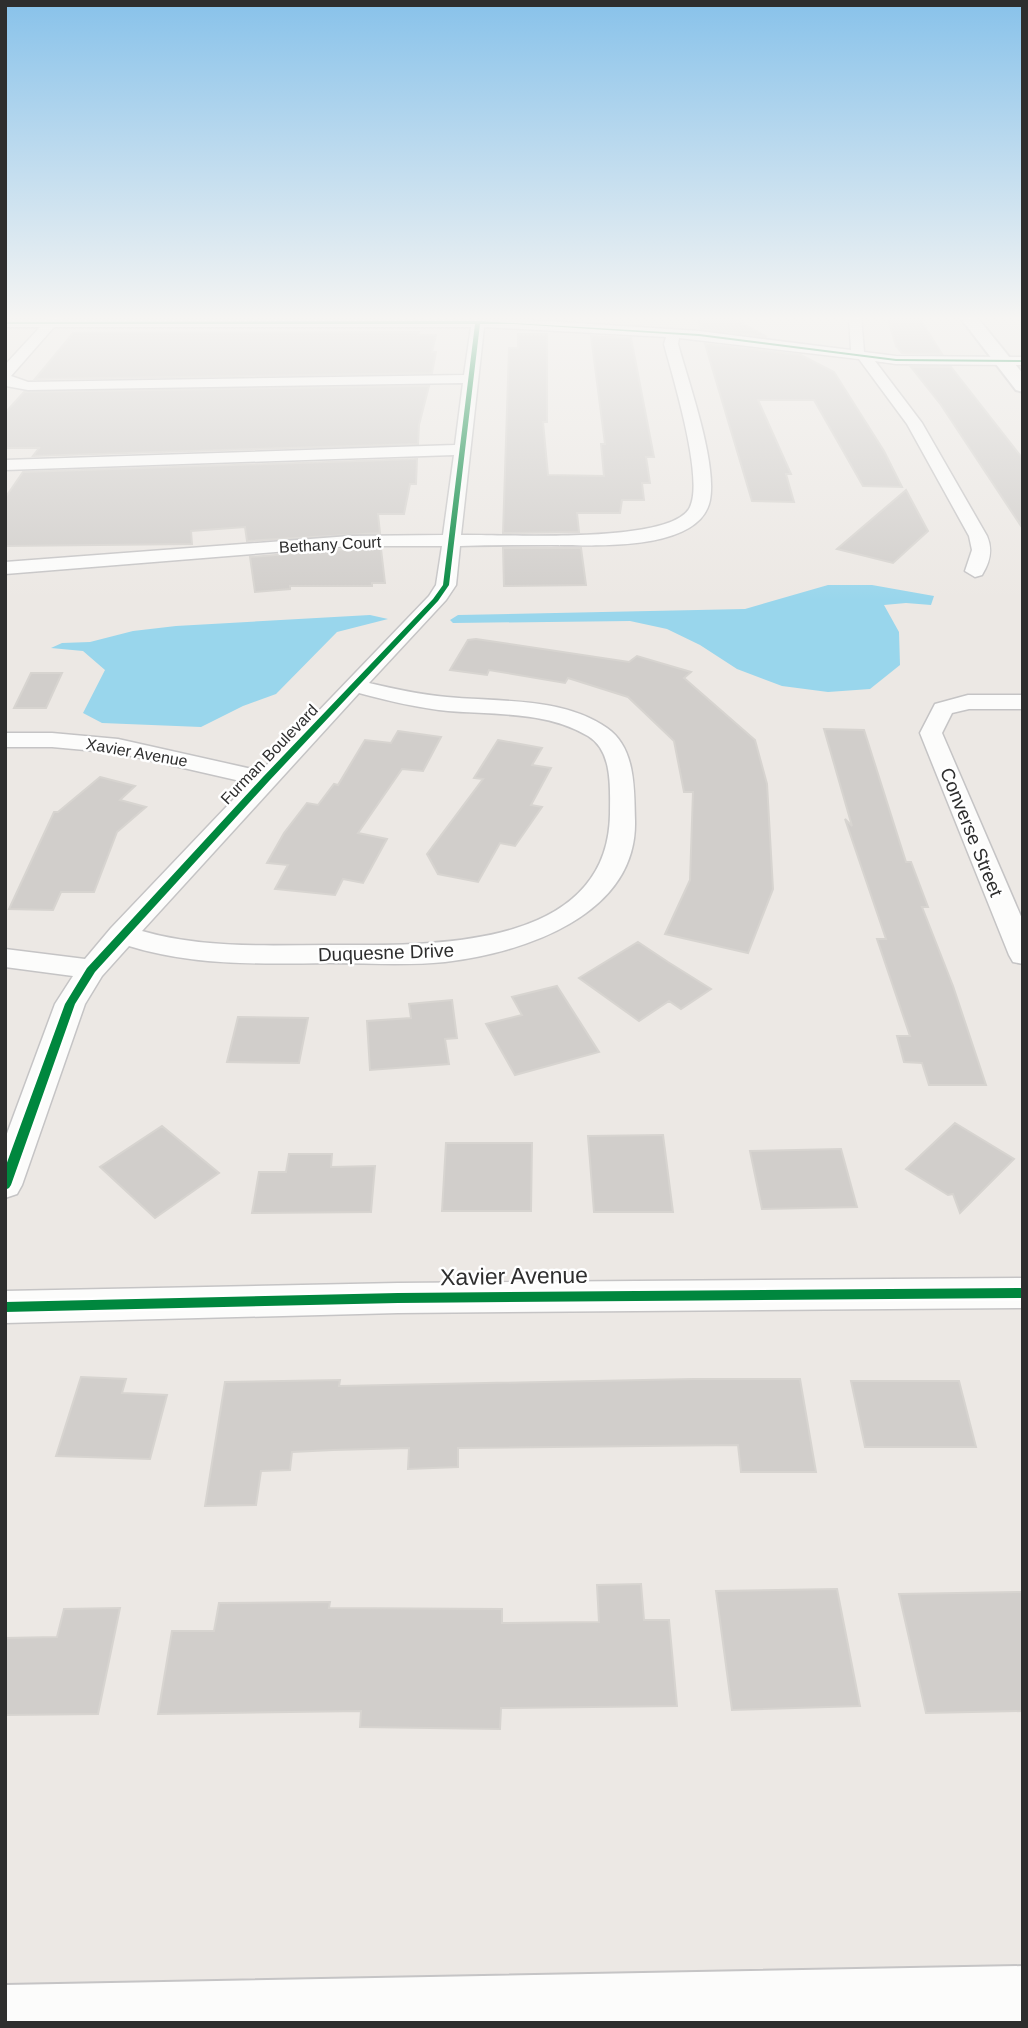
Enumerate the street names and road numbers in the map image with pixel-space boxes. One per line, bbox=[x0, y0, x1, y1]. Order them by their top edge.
street label: Bethany Court bbox=[279, 533, 382, 556]
street label: Furman Boulevard bbox=[218, 701, 321, 808]
street label: Xavier Avenue bbox=[85, 735, 189, 770]
street label: Converse Street bbox=[936, 765, 1007, 900]
street label: Duquesne Drive bbox=[318, 940, 454, 965]
street label: Xavier Avenue bbox=[440, 1262, 588, 1290]

